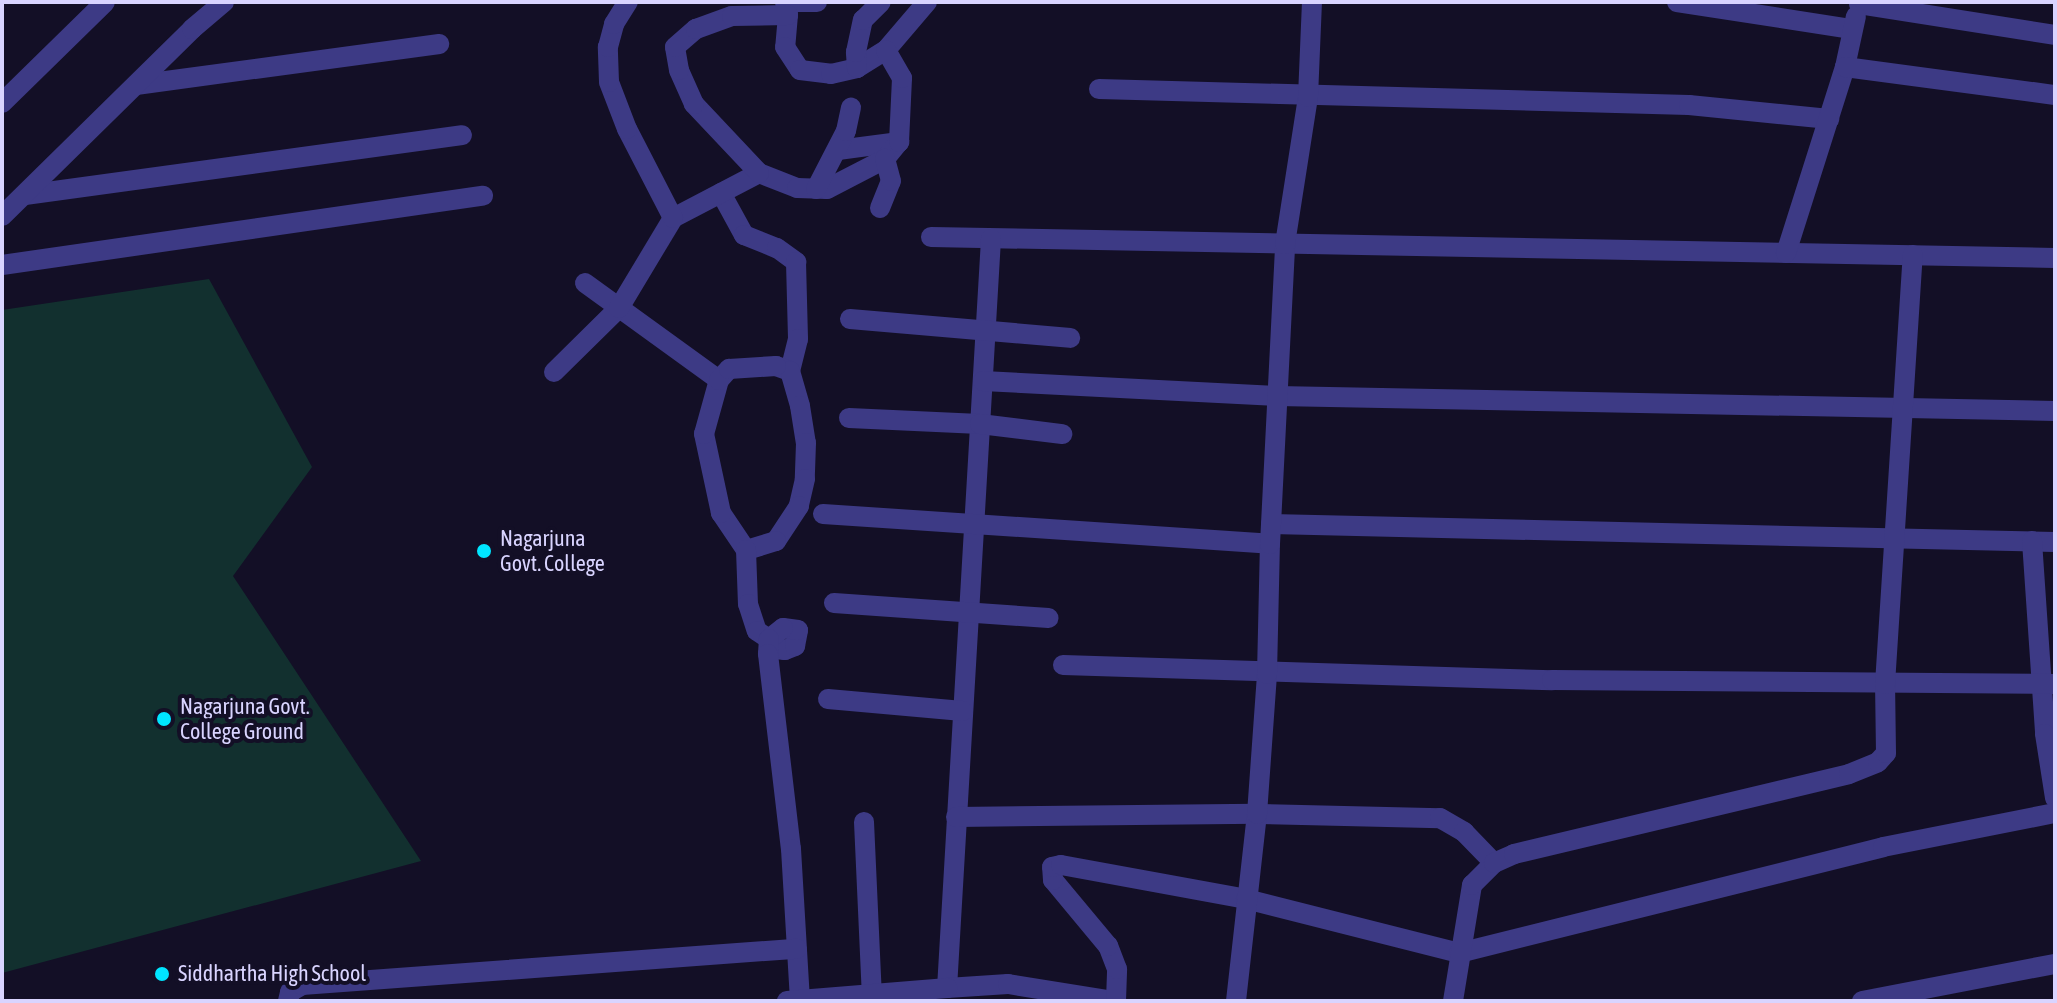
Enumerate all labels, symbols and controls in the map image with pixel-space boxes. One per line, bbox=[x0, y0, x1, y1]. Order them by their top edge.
place label: Nagarjuna Govt. College bbox=[500, 525, 605, 576]
marker: Nagarjuna Govt. College bbox=[475, 542, 493, 560]
place label: Nagarjuna Govt. College Ground bbox=[180, 693, 310, 744]
marker: Nagarjuna Govt. College Ground bbox=[155, 710, 173, 728]
place label: Siddhartha High School bbox=[178, 961, 366, 987]
marker: Siddhartha High School bbox=[153, 965, 171, 983]

